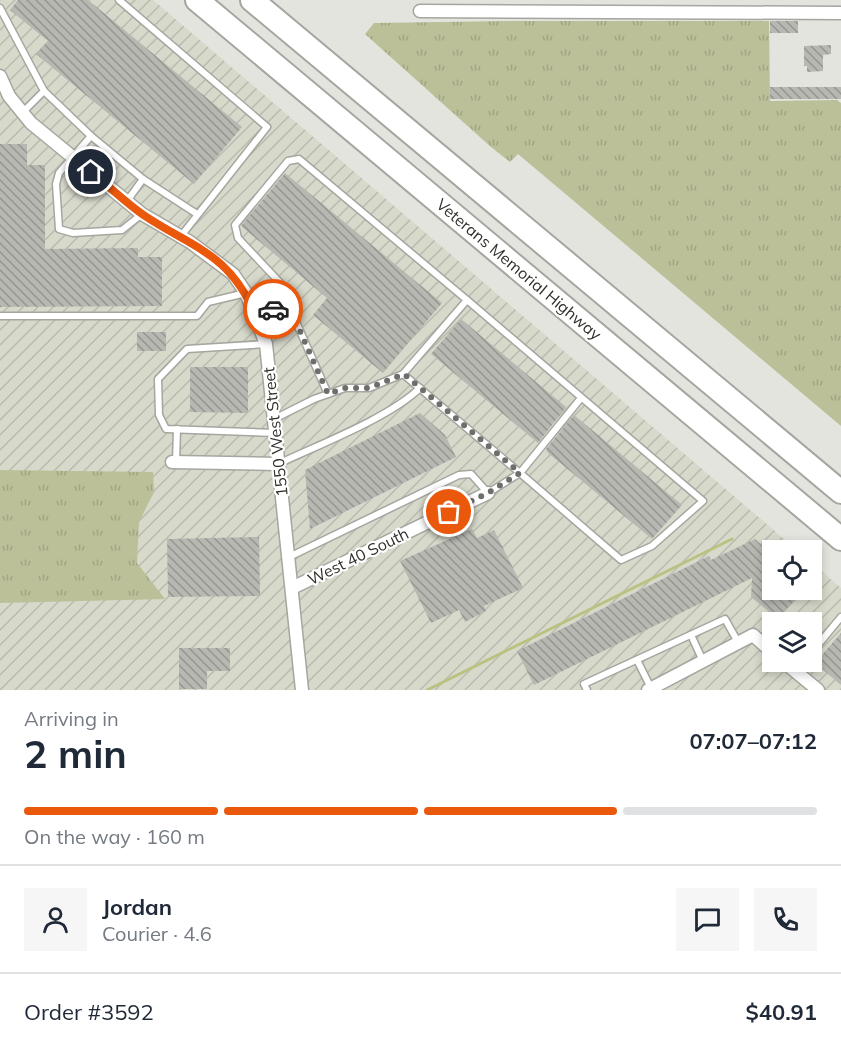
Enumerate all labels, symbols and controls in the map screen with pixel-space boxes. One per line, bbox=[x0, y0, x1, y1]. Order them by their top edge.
pin bbox=[65, 146, 116, 197]
icon: home bbox=[74, 155, 107, 188]
street label: Veterans Memorial Highway bbox=[432, 194, 606, 344]
courier bbox=[243, 279, 303, 339]
icon: car bbox=[257, 293, 290, 326]
street label: 1550 West Street bbox=[258, 366, 292, 498]
pin bbox=[423, 486, 474, 537]
icon: bag bbox=[432, 495, 465, 528]
street label: West 40 South bbox=[304, 523, 412, 589]
map controls bbox=[762, 540, 822, 672]
button: locate bbox=[762, 540, 822, 600]
button: layers bbox=[762, 612, 822, 672]
text: Arriving in bbox=[24, 706, 119, 731]
text: 07:07–07:12 bbox=[689, 727, 817, 755]
text: 2 min bbox=[24, 729, 127, 778]
text: On the way · 160 m bbox=[24, 824, 205, 849]
button: person bbox=[24, 888, 87, 951]
button: chat bbox=[676, 888, 739, 951]
button: phone bbox=[754, 888, 817, 951]
text: Jordan bbox=[102, 893, 172, 921]
text: Courier · 4.6 bbox=[102, 921, 212, 946]
text: Order #3592 bbox=[24, 998, 154, 1026]
text: $40.91 bbox=[746, 998, 817, 1026]

